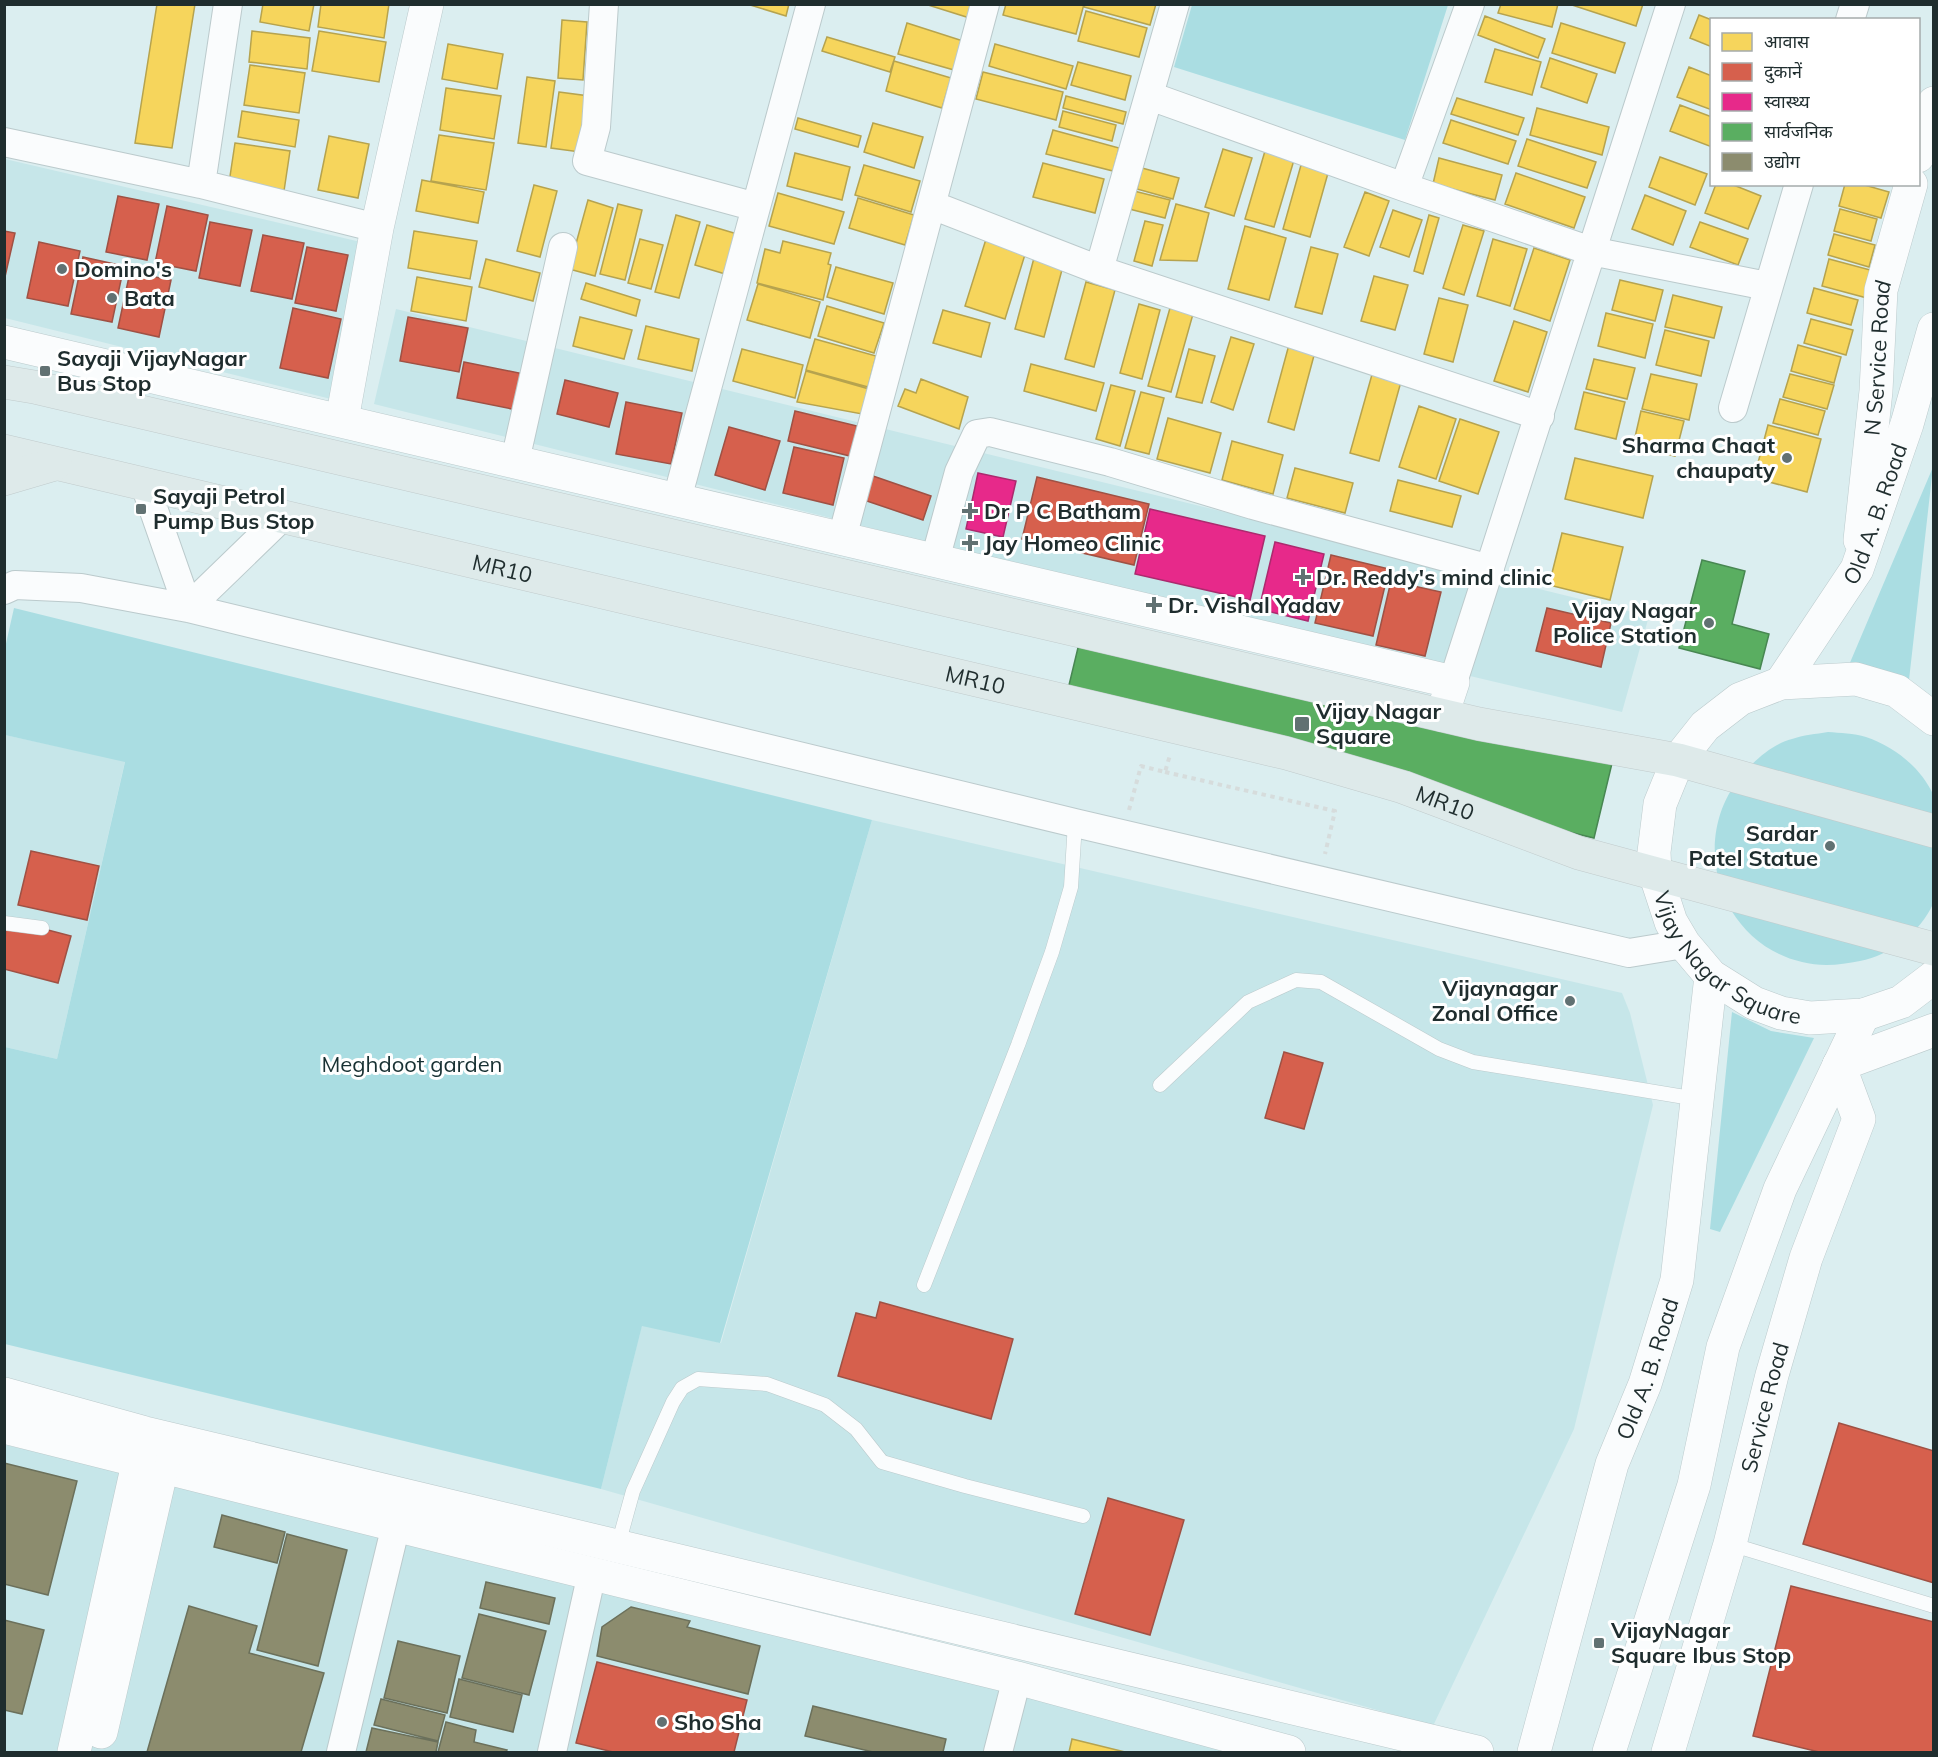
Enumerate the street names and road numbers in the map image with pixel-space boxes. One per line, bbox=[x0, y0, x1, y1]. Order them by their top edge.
street label: N Service Road bbox=[1857, 277, 1897, 437]
street label: Old A. B. Road bbox=[1836, 440, 1913, 590]
street label: MR10 bbox=[470, 548, 535, 589]
street label: MR10 bbox=[943, 659, 1008, 700]
street label: MR10 bbox=[1412, 779, 1478, 827]
street label: Vijay Nagar Square bbox=[1648, 887, 1803, 1030]
street label: Old A. B. Road bbox=[1610, 1295, 1685, 1444]
street label: Service Road bbox=[1734, 1339, 1795, 1475]

